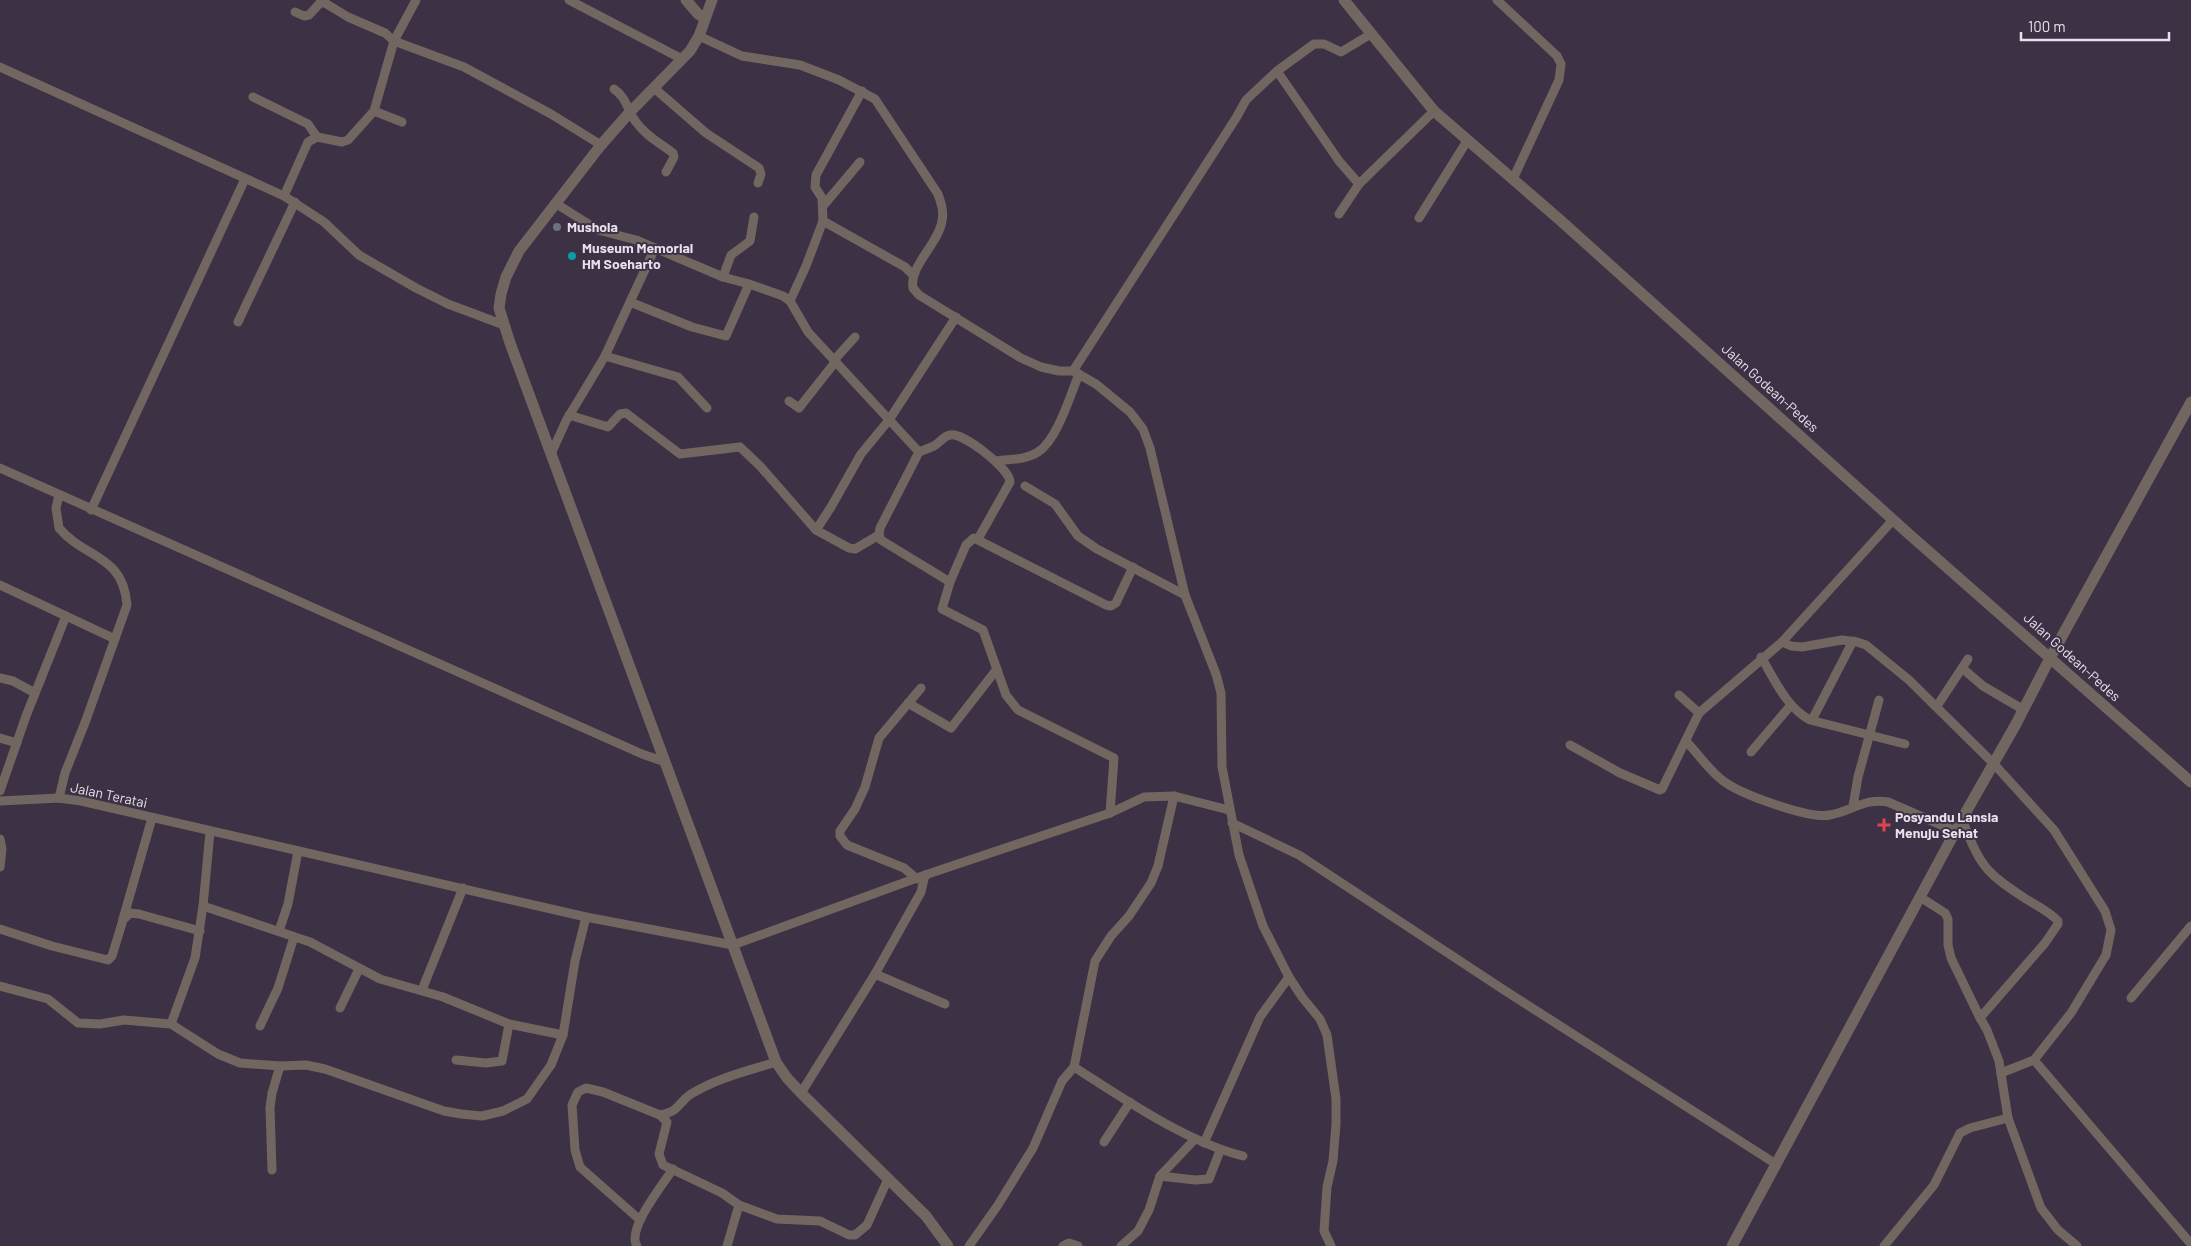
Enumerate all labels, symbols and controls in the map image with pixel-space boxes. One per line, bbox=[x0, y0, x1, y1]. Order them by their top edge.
scale bar bbox=[2021, 10, 2168, 42]
text: 100 m bbox=[2028, 17, 2066, 35]
place label: Mushola bbox=[567, 218, 618, 235]
marker: Mushola bbox=[551, 221, 563, 233]
place label: Museum Memorial HM Soeharto bbox=[582, 239, 693, 272]
marker: Museum Memorial HM Soeharto bbox=[566, 250, 578, 262]
street label: Jalan Godean-Pedes bbox=[1718, 340, 1822, 436]
street label: Jalan Godean-Pedes bbox=[2020, 609, 2124, 705]
street label: Jalan Teratai bbox=[69, 778, 149, 811]
place label: Posyandu Lansia Menuju Sehat bbox=[1895, 808, 1998, 841]
marker: Posyandu Lansia Menuju Sehat bbox=[1877, 818, 1891, 832]

